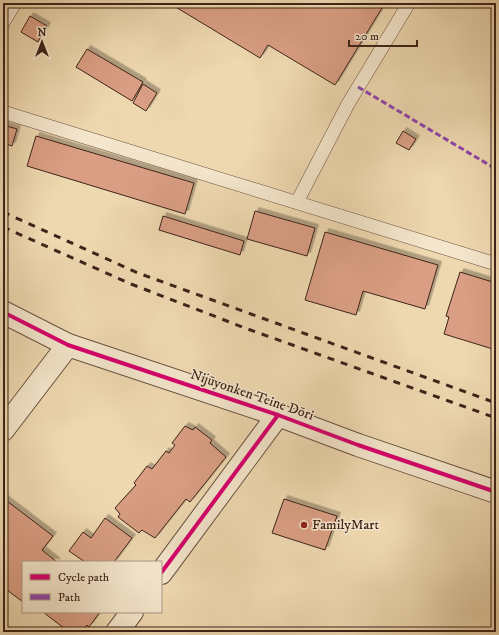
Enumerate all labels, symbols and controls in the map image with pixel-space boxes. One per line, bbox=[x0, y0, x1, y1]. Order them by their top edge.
north arrow bbox=[22, 22, 62, 62]
scale bar bbox=[349, 22, 417, 48]
text: N bbox=[37, 26, 47, 40]
text: 20 m bbox=[355, 29, 379, 44]
street label: Nijūyonken Teine Dōri bbox=[188, 365, 316, 425]
place label: FamilyMart bbox=[312, 516, 380, 534]
marker: FamilyMart bbox=[299, 520, 309, 530]
legend bbox=[22, 561, 162, 613]
text: Cycle path bbox=[58, 570, 110, 585]
text: Path bbox=[58, 590, 81, 605]

